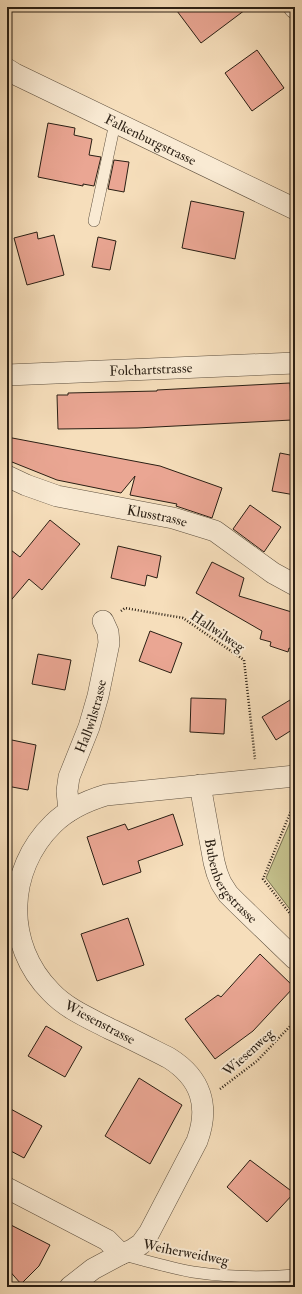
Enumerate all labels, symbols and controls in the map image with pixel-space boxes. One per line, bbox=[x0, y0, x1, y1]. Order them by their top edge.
street label: Falkenburgstrasse bbox=[102, 111, 199, 169]
street label: Folchartstrasse bbox=[109, 359, 193, 380]
street label: Klusstrasse bbox=[126, 501, 189, 531]
street label: Hallwilweg bbox=[188, 607, 249, 656]
street label: Hallwilstrasse bbox=[71, 678, 110, 756]
street label: Bubenbergstrasse bbox=[201, 837, 261, 927]
street label: Wiesenstrasse bbox=[61, 996, 138, 1048]
street label: Wiesenweg bbox=[219, 1024, 278, 1080]
street label: Weiherweidweg bbox=[141, 1236, 231, 1269]

